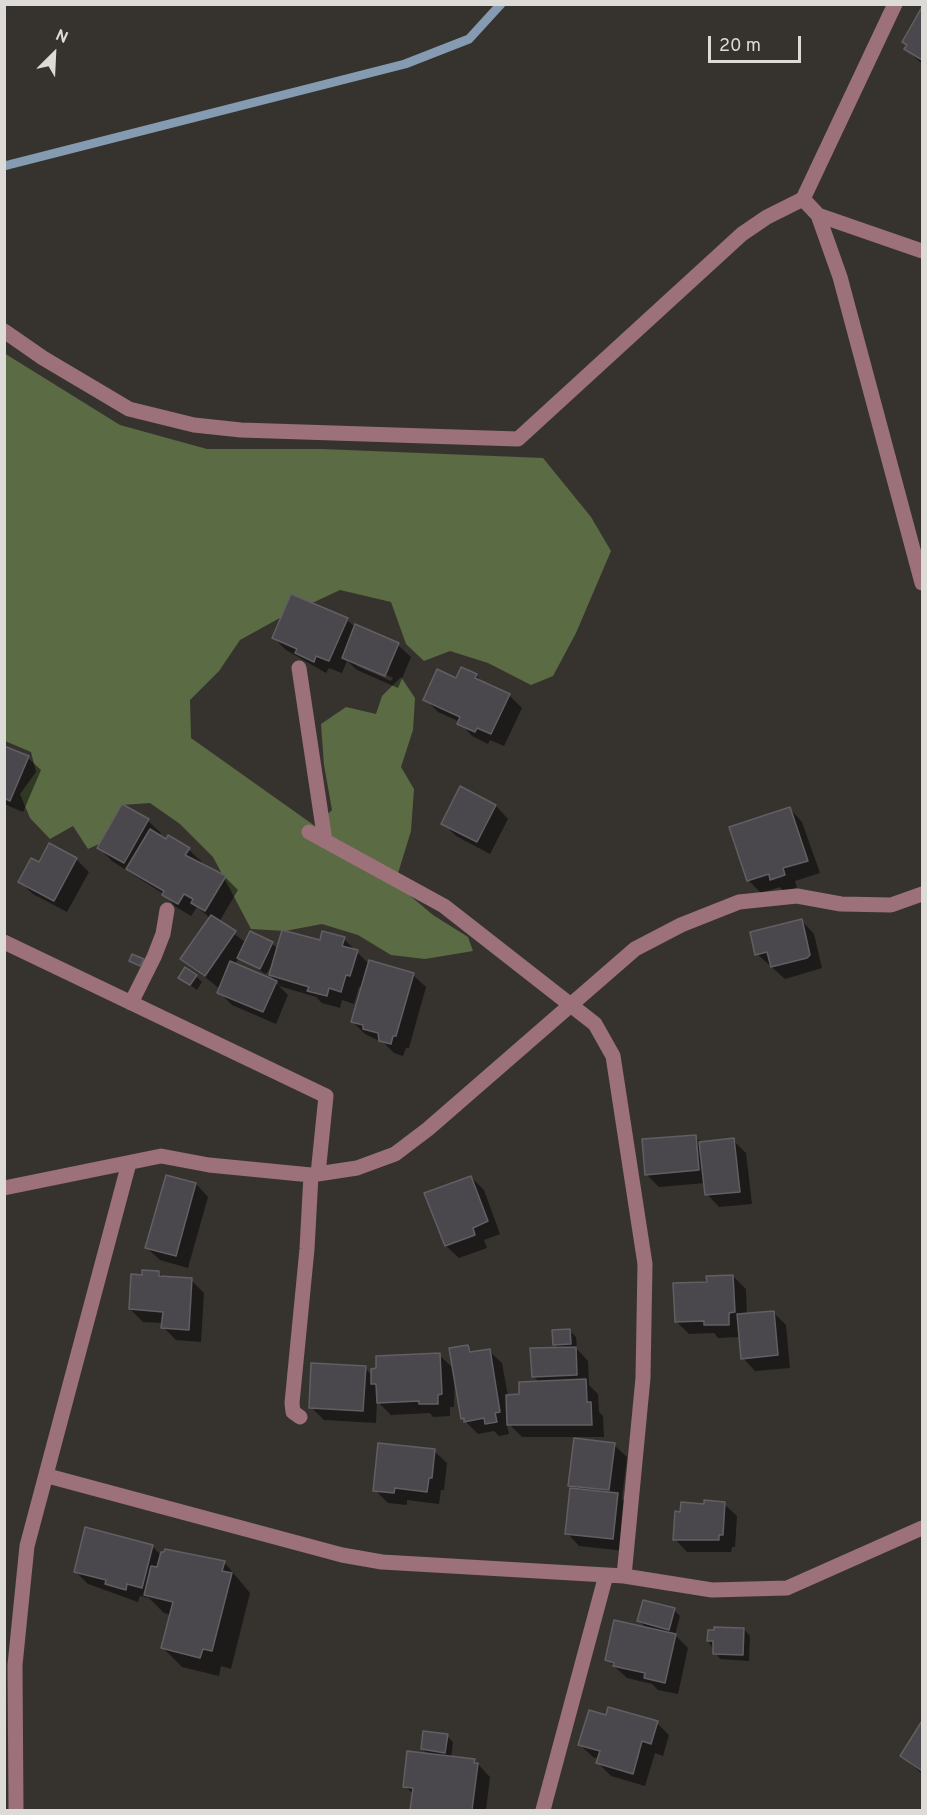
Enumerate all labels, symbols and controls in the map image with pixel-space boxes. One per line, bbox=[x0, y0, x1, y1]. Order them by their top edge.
north arrow bbox=[24, 24, 84, 84]
scale bar bbox=[711, 24, 804, 62]
text: N bbox=[52, 26, 71, 49]
text: 20 m bbox=[719, 35, 761, 58]

